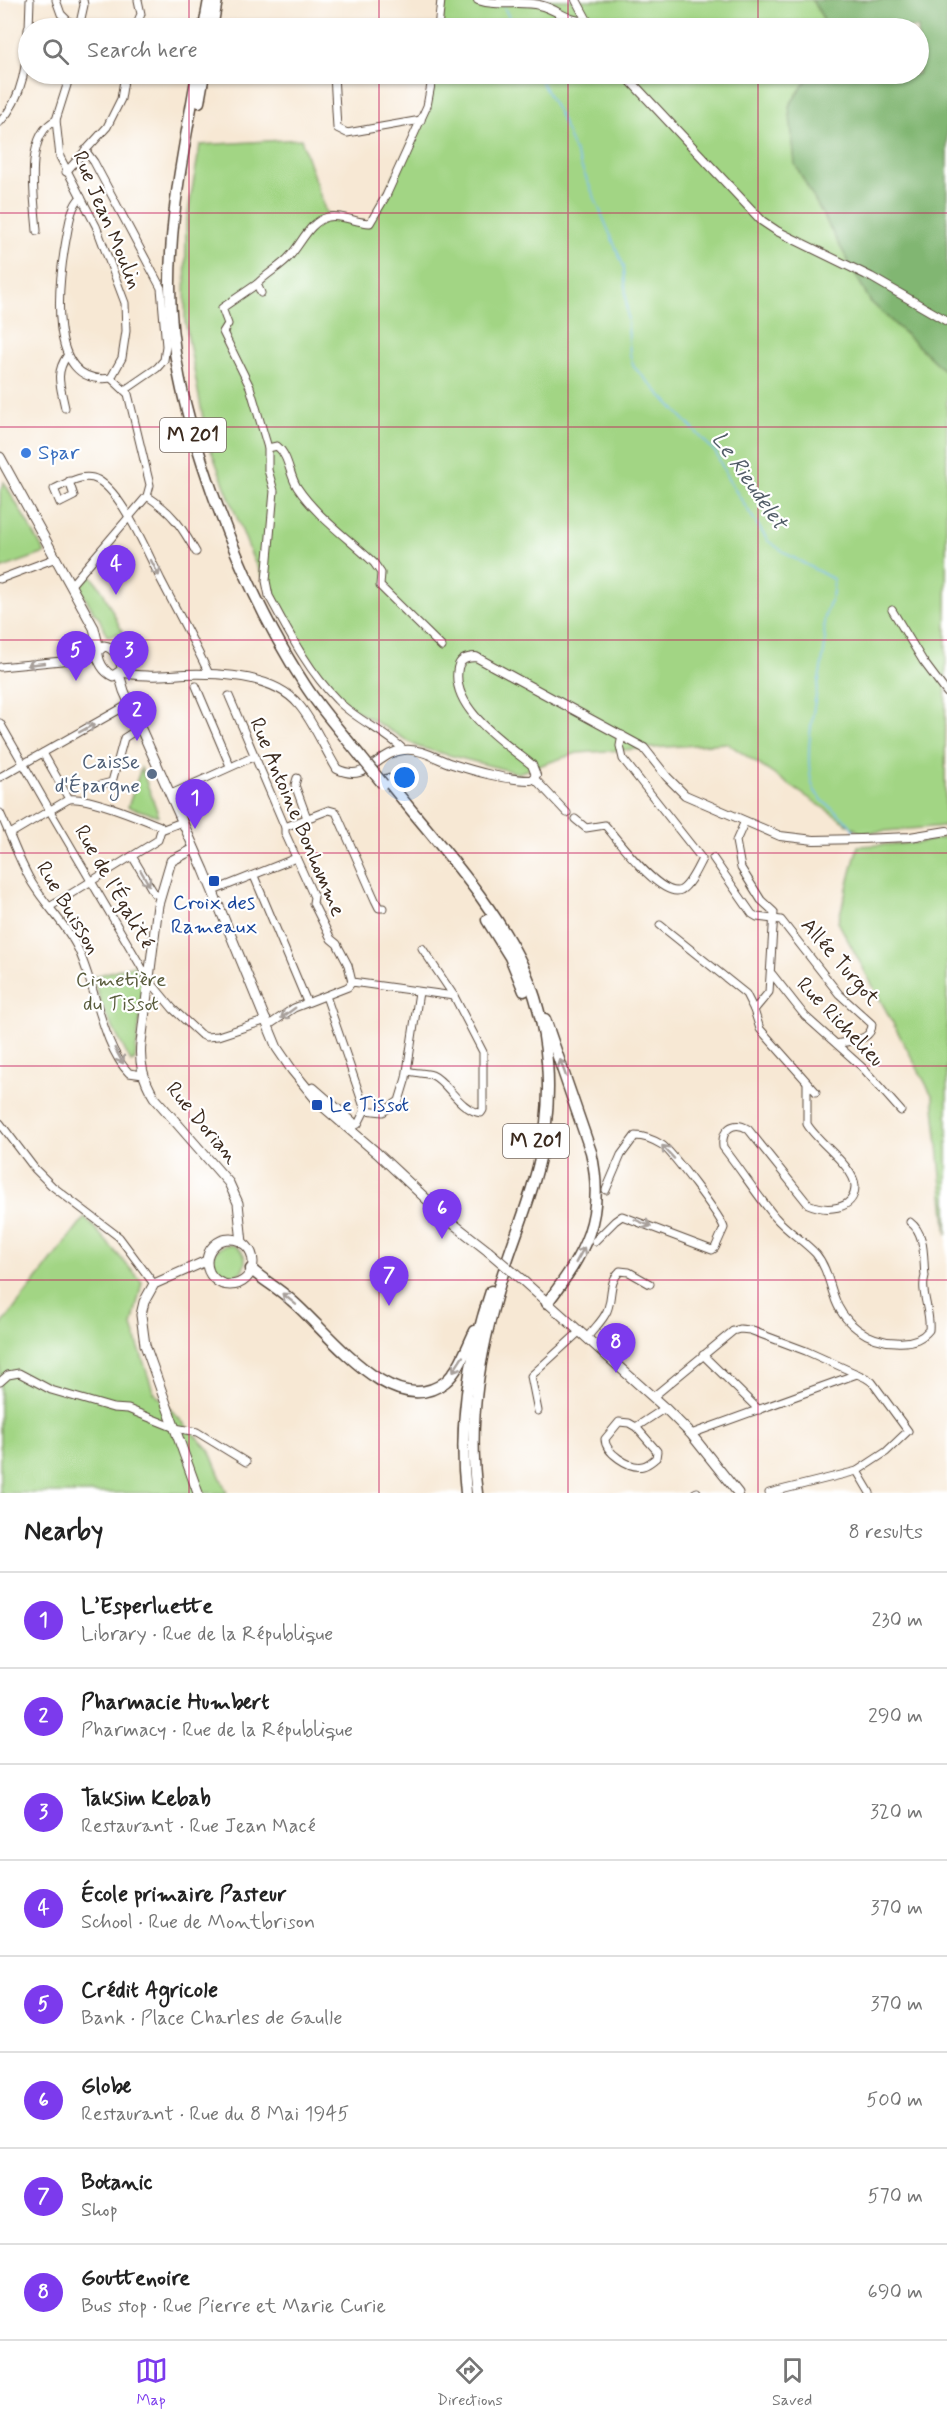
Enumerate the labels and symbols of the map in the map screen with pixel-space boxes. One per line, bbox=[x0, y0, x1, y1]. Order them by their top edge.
street label: Rue Jean Moulin bbox=[65, 147, 149, 293]
road number: M 201 bbox=[160, 418, 226, 452]
water label: Le Rieudelet bbox=[705, 427, 794, 538]
place label: Spar bbox=[38, 439, 80, 467]
marker: Spar bbox=[19, 446, 33, 460]
pin: 4 bbox=[96, 546, 136, 595]
one-way arrow bbox=[150, 559, 162, 577]
pin: 5 bbox=[56, 632, 96, 681]
pin: 3 bbox=[110, 632, 148, 681]
one-way arrow bbox=[27, 659, 47, 670]
pin: 2 bbox=[118, 692, 156, 741]
street label: Rue Antoine Bonhomme bbox=[242, 713, 352, 921]
one-way arrow bbox=[78, 722, 95, 734]
place label: Caisse d'Épargne bbox=[55, 748, 140, 801]
your location bbox=[390, 763, 419, 792]
marker: Caisse d'Épargne bbox=[145, 767, 159, 781]
pin: 1 bbox=[176, 780, 214, 829]
street label: Rue de l'Égalité bbox=[67, 820, 161, 954]
street label: Rue Buisson bbox=[29, 856, 107, 960]
one-way arrow bbox=[139, 869, 151, 886]
marker: Croix des Rameaux bbox=[207, 874, 221, 888]
place label: Croix des Rameaux bbox=[171, 889, 257, 941]
street label: Allée Turgot bbox=[793, 912, 886, 1013]
park label: Cimetière du Tissot bbox=[76, 966, 166, 1018]
street label: Rue Richelieu bbox=[790, 971, 890, 1073]
one-way arrow bbox=[280, 1007, 296, 1019]
one-way arrow bbox=[113, 1047, 125, 1064]
one-way arrow bbox=[557, 1059, 568, 1078]
street label: Rue Dorian bbox=[159, 1076, 245, 1171]
place label: Le Tissot bbox=[329, 1091, 409, 1119]
marker: Le Tissot bbox=[310, 1098, 324, 1112]
road number: M 201 bbox=[503, 1124, 569, 1158]
one-way arrow bbox=[661, 1145, 675, 1160]
pin: 6 bbox=[422, 1190, 462, 1239]
one-way arrow bbox=[633, 1218, 651, 1229]
one-way arrow bbox=[574, 1247, 586, 1264]
pin: 7 bbox=[370, 1256, 408, 1306]
one-way arrow bbox=[281, 1292, 297, 1305]
pin: 8 bbox=[596, 1324, 636, 1373]
one-way arrow bbox=[451, 1355, 463, 1372]

